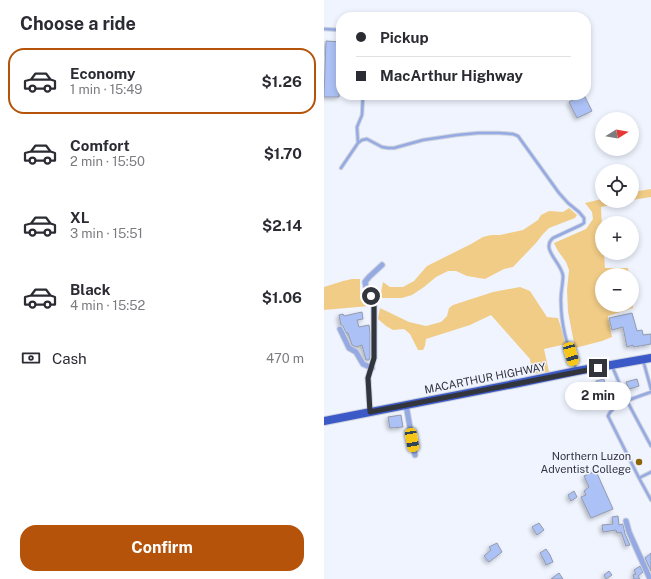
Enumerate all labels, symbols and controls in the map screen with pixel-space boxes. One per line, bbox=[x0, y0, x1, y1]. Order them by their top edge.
text: Choose a ride bbox=[20, 13, 136, 34]
text: Pickup bbox=[380, 29, 429, 46]
icon: car bbox=[22, 63, 58, 99]
text: Economy bbox=[70, 65, 135, 82]
text: MacArthur Highway bbox=[380, 67, 523, 84]
text: $1.26 bbox=[262, 73, 302, 90]
text: 1 min · 15:49 bbox=[70, 82, 142, 97]
north arrow bbox=[595, 112, 639, 156]
map controls bbox=[595, 112, 639, 312]
icon: car bbox=[22, 135, 58, 171]
text: Comfort bbox=[70, 137, 130, 154]
text: $1.70 bbox=[264, 145, 302, 162]
text: 2 min · 15:50 bbox=[70, 154, 145, 169]
button: locate bbox=[595, 164, 639, 208]
icon: car bbox=[22, 207, 58, 243]
text: XL bbox=[70, 209, 89, 226]
button: + bbox=[595, 216, 639, 260]
text: $2.14 bbox=[262, 217, 302, 234]
text: 3 min · 15:51 bbox=[70, 226, 143, 241]
button: − bbox=[595, 268, 639, 312]
icon: car bbox=[22, 279, 58, 315]
text: Black bbox=[70, 281, 110, 298]
route start bbox=[362, 287, 380, 305]
text: $1.06 bbox=[262, 289, 302, 306]
text: 4 min · 15:52 bbox=[70, 298, 145, 313]
car bbox=[562, 341, 580, 367]
icon: cash bbox=[20, 347, 42, 369]
text: Cash bbox=[52, 350, 87, 367]
text: 470 m bbox=[266, 351, 304, 366]
route end bbox=[589, 359, 607, 377]
street label: MACARTHUR HIGHWAY bbox=[423, 360, 547, 396]
callout: 2 min bbox=[565, 382, 631, 410]
text: 2 min bbox=[581, 388, 615, 403]
car bbox=[404, 427, 420, 453]
place label: Northern Luzon Adventist College bbox=[541, 450, 631, 475]
marker: Northern Luzon Adventist College bbox=[634, 457, 644, 467]
button: Confirm bbox=[20, 525, 304, 571]

